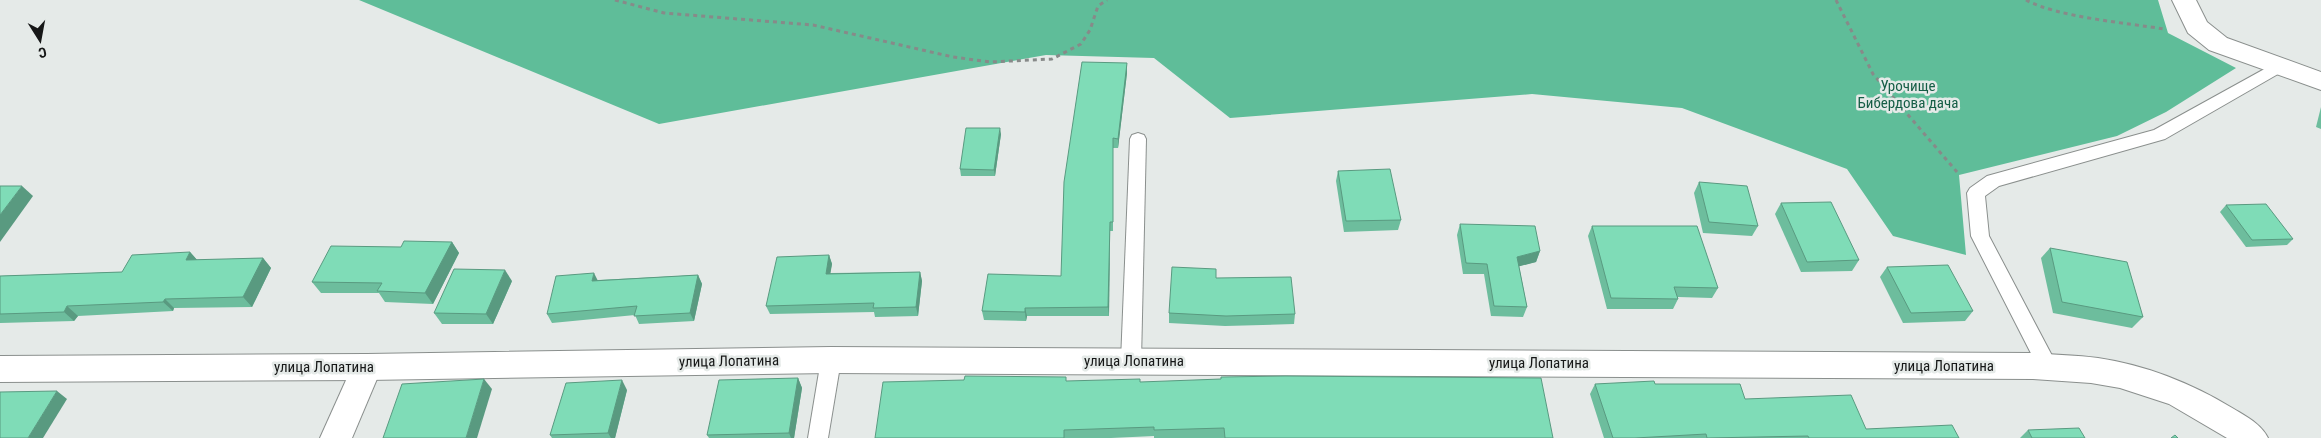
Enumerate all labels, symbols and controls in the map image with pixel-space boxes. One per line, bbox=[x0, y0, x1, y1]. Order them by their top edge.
north arrow bbox=[15, 15, 65, 65]
text: С bbox=[37, 44, 48, 61]
park label: Урочище Бибердова дача bbox=[1858, 77, 1958, 112]
street label: улица Лопатина bbox=[679, 351, 779, 371]
street label: улица Лопатина bbox=[1084, 352, 1184, 370]
street label: улица Лопатина bbox=[1489, 354, 1589, 372]
street label: улица Лопатина bbox=[1894, 357, 1994, 375]
street label: улица Лопатина bbox=[274, 358, 374, 376]

